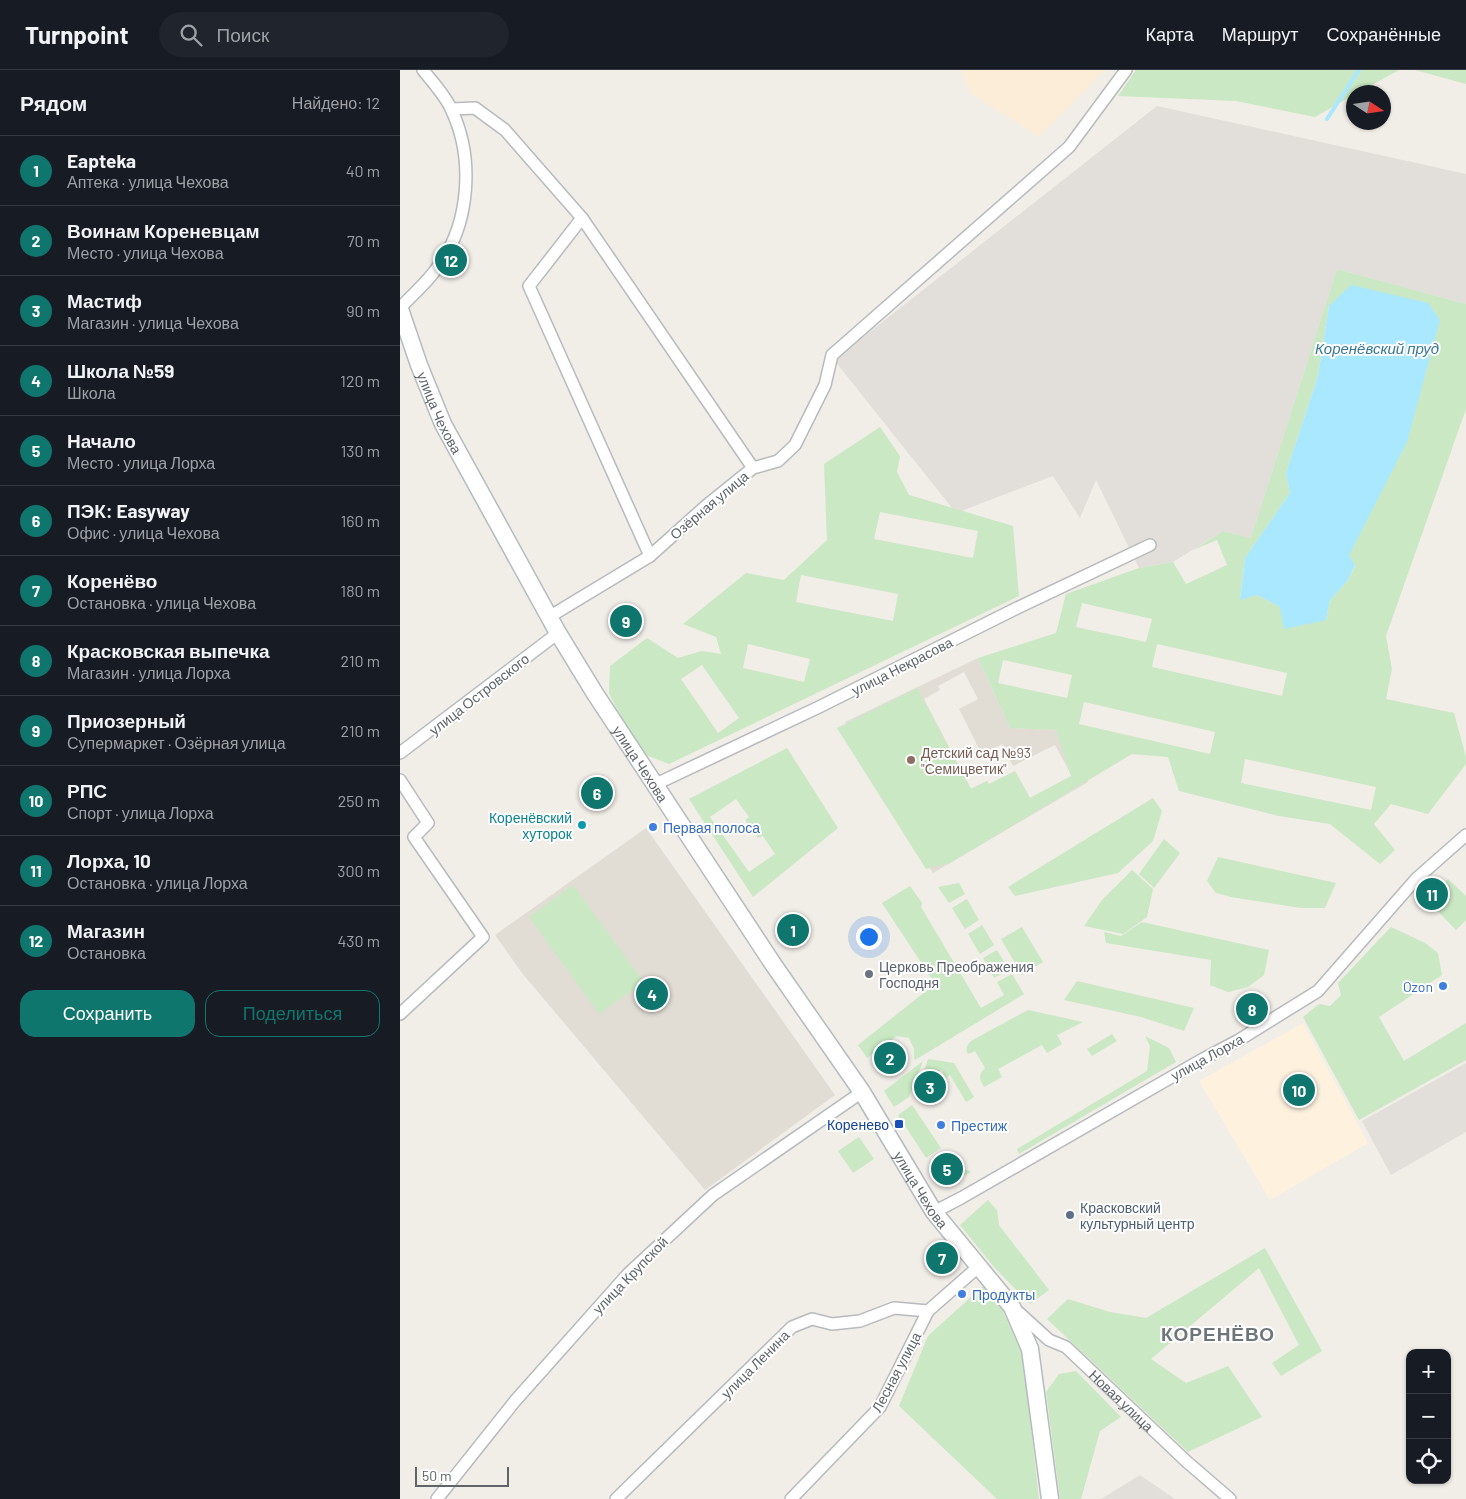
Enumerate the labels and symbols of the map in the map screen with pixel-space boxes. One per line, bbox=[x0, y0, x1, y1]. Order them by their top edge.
north arrow bbox=[1346, 85, 1391, 130]
pin: 12 bbox=[435, 241, 467, 279]
water label: Коренёвский пруд bbox=[1315, 339, 1439, 357]
street label: улица Чехова bbox=[414, 369, 466, 456]
street label: Озёрная улица bbox=[666, 467, 752, 543]
pin: 9 bbox=[610, 602, 642, 640]
street label: улица Некрасова bbox=[849, 633, 955, 699]
street label: улица Островского bbox=[426, 650, 533, 738]
street label: улица Чехова bbox=[610, 722, 672, 805]
place label: Детский сад №93 "Семицветик" bbox=[921, 744, 1031, 777]
marker: Детский сад №93 "Семицветик" bbox=[905, 754, 917, 766]
pin: 6 bbox=[581, 774, 613, 812]
place label: Коренёвский хуторок bbox=[489, 809, 573, 842]
marker: Коренёвский хуторок bbox=[576, 819, 588, 831]
place label: Первая полоса bbox=[663, 819, 760, 836]
marker: Первая полоса bbox=[647, 821, 659, 833]
pin: 11 bbox=[1416, 875, 1448, 913]
pin: 1 bbox=[777, 911, 809, 949]
your location bbox=[856, 924, 882, 950]
place label: Церковь Преображения Господня bbox=[879, 958, 1034, 991]
marker: Церковь Преображения Господня bbox=[863, 968, 875, 980]
pin: 4 bbox=[636, 975, 668, 1013]
place label: Ozon bbox=[1403, 978, 1433, 995]
marker: Ozon bbox=[1437, 980, 1449, 992]
pin: 8 bbox=[1236, 990, 1268, 1028]
street label: улица Лорха bbox=[1168, 1030, 1247, 1084]
pin: 2 bbox=[874, 1039, 906, 1077]
pin: 3 bbox=[914, 1068, 946, 1106]
pin: 10 bbox=[1283, 1071, 1315, 1109]
place label: Коренево bbox=[827, 1116, 889, 1133]
place label: Престиж bbox=[951, 1117, 1008, 1134]
marker: Коренево bbox=[893, 1118, 905, 1130]
marker: Престиж bbox=[935, 1119, 947, 1131]
street label: улица Чехова bbox=[891, 1148, 952, 1231]
pin: 5 bbox=[931, 1150, 963, 1188]
place label: Красковский культурный центр bbox=[1080, 1199, 1195, 1232]
marker: Красковский культурный центр bbox=[1064, 1209, 1076, 1221]
street label: улица Крупской bbox=[589, 1233, 671, 1317]
pin: 7 bbox=[926, 1239, 958, 1277]
place label: Продукты bbox=[972, 1286, 1035, 1303]
marker: Продукты bbox=[956, 1288, 968, 1300]
district label: КОРЕНЁВО bbox=[1161, 1322, 1275, 1345]
street label: улица Ленина bbox=[717, 1326, 793, 1402]
street label: Лесная улица bbox=[868, 1329, 924, 1415]
street label: Новая улица bbox=[1086, 1366, 1158, 1435]
scale bar bbox=[415, 1464, 509, 1487]

